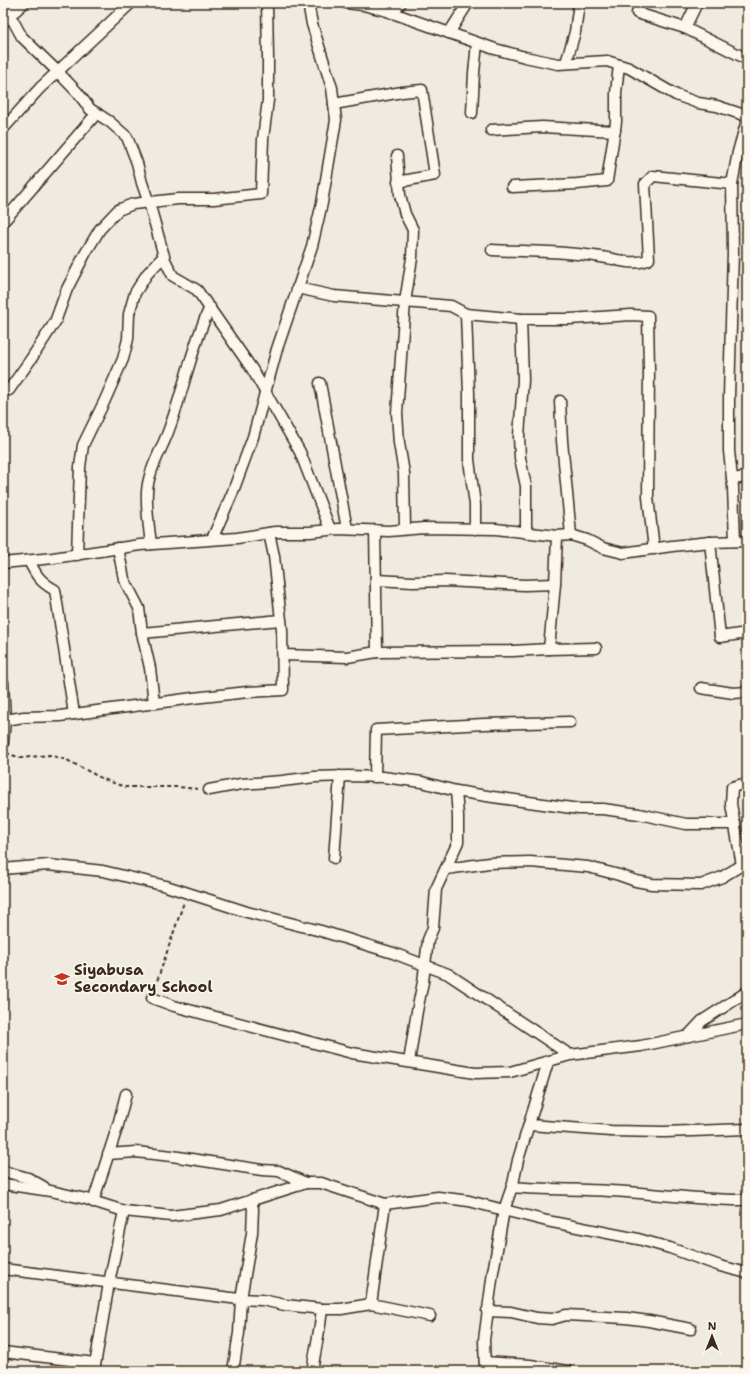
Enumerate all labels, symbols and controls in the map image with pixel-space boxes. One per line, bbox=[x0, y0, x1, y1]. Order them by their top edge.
place label: Siyabusa Secondary School bbox=[74, 960, 213, 997]
school or university icon: Siyabusa Secondary School bbox=[53, 970, 71, 988]
north arrow bbox=[692, 1316, 732, 1356]
text: N bbox=[708, 1319, 717, 1334]

